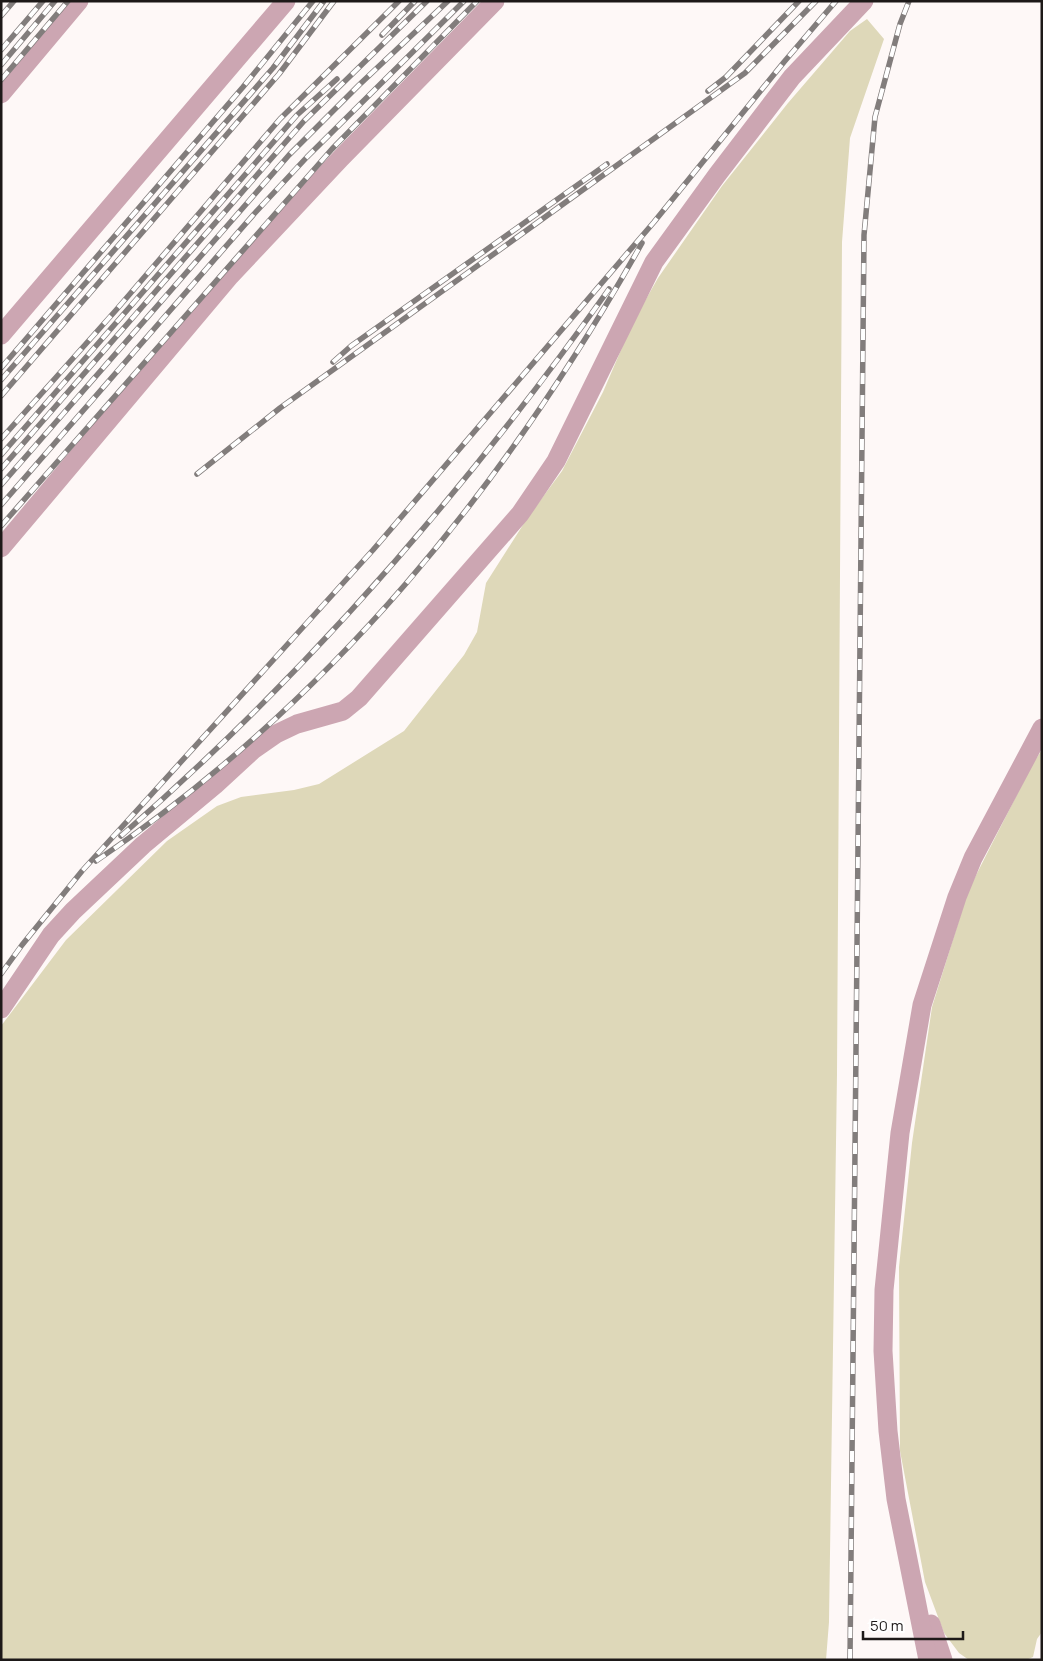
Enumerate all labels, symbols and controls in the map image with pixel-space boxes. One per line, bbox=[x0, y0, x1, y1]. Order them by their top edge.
scale bar bbox=[863, 1608, 963, 1640]
text: 50 m bbox=[870, 1615, 904, 1636]

